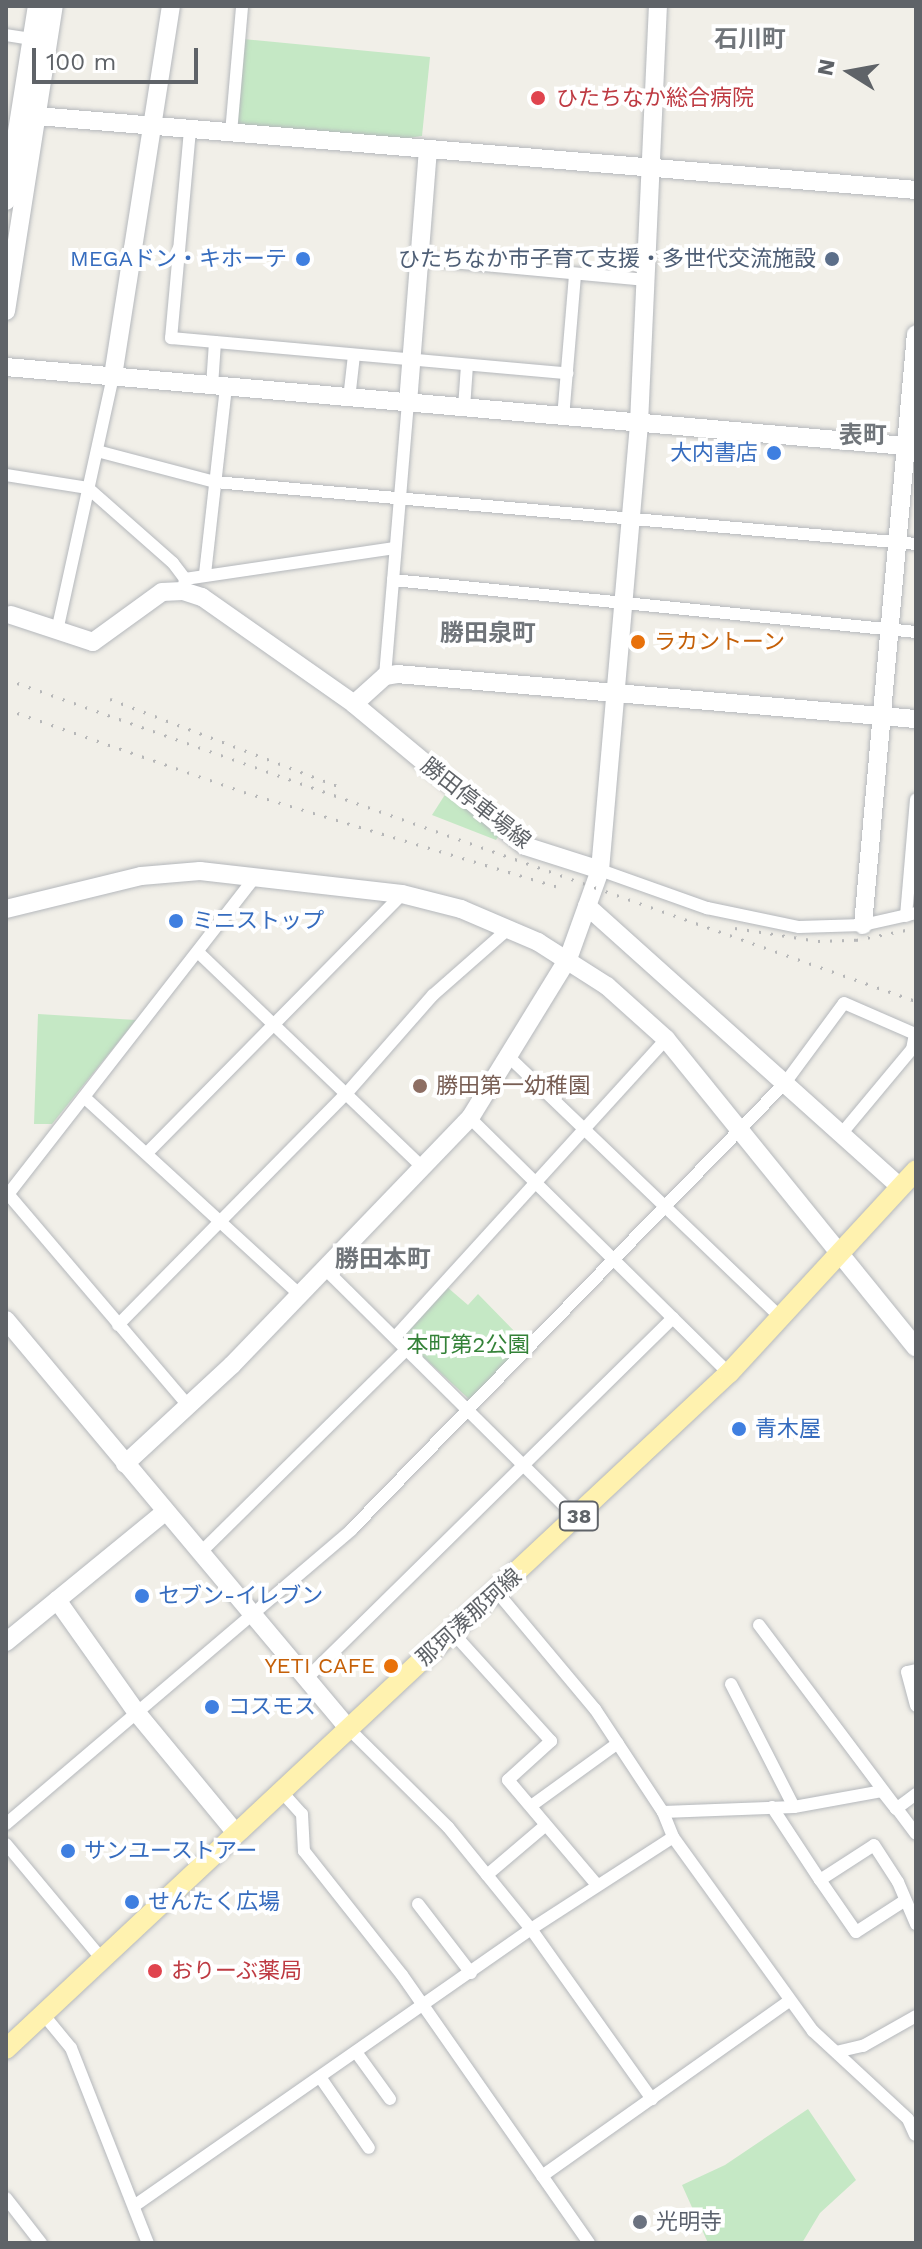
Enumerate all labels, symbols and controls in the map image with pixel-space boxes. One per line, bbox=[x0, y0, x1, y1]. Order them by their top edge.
district label: 石川町 bbox=[714, 26, 786, 54]
scale bar bbox=[36, 32, 202, 82]
north arrow bbox=[810, 32, 890, 112]
text: 100 m bbox=[46, 48, 116, 76]
text: N bbox=[812, 57, 840, 78]
place label: ひたちなか総合病院 bbox=[556, 85, 754, 111]
marker: ひたちなか総合病院 bbox=[527, 87, 549, 109]
place label: MEGAドン・キホーテ bbox=[70, 246, 287, 272]
place label: ひたちなか市子育て支援・多世代交流施設 bbox=[398, 246, 816, 272]
marker: MEGAドン・キホーテ bbox=[294, 250, 312, 268]
marker: ひたちなか市子育て支援・多世代交流施設 bbox=[823, 250, 841, 268]
district label: 表町 bbox=[839, 422, 887, 450]
place label: 大内書店 bbox=[670, 440, 758, 466]
marker: 大内書店 bbox=[765, 444, 783, 462]
district label: 勝田泉町 bbox=[440, 620, 536, 648]
place label: ラカントーン bbox=[654, 629, 786, 655]
marker: ラカントーン bbox=[629, 633, 647, 651]
street label: 勝田停車場線 bbox=[416, 752, 536, 854]
place label: ミニストップ bbox=[192, 908, 324, 934]
marker: ミニストップ bbox=[167, 912, 185, 930]
place label: 勝田第一幼稚園 bbox=[436, 1073, 590, 1099]
marker: 勝田第一幼稚園 bbox=[411, 1077, 429, 1095]
district label: 勝田本町 bbox=[335, 1246, 431, 1274]
park label: 本町第2公園 bbox=[407, 1332, 529, 1358]
place label: 青木屋 bbox=[755, 1416, 821, 1442]
marker: 青木屋 bbox=[730, 1420, 748, 1438]
road number: 38 bbox=[557, 1500, 601, 1532]
street label: 那珂湊那珂線 bbox=[411, 1563, 527, 1671]
place label: セブン-イレブン bbox=[158, 1583, 323, 1609]
marker: セブン-イレブン bbox=[133, 1587, 151, 1605]
place label: YETI CAFE bbox=[264, 1653, 375, 1679]
marker: YETI CAFE bbox=[382, 1657, 400, 1675]
place label: コスモス bbox=[228, 1694, 316, 1720]
marker: コスモス bbox=[203, 1698, 221, 1716]
place label: サンユーストアー bbox=[84, 1838, 259, 1864]
marker: サンユーストアー bbox=[59, 1842, 77, 1860]
place label: せんたく広場 bbox=[148, 1889, 280, 1915]
marker: せんたく広場 bbox=[123, 1893, 141, 1911]
place label: おりーぶ薬局 bbox=[171, 1958, 303, 1984]
marker: おりーぶ薬局 bbox=[146, 1962, 164, 1980]
place label: 光明寺 bbox=[656, 2209, 722, 2235]
marker: 光明寺 bbox=[631, 2213, 649, 2231]

